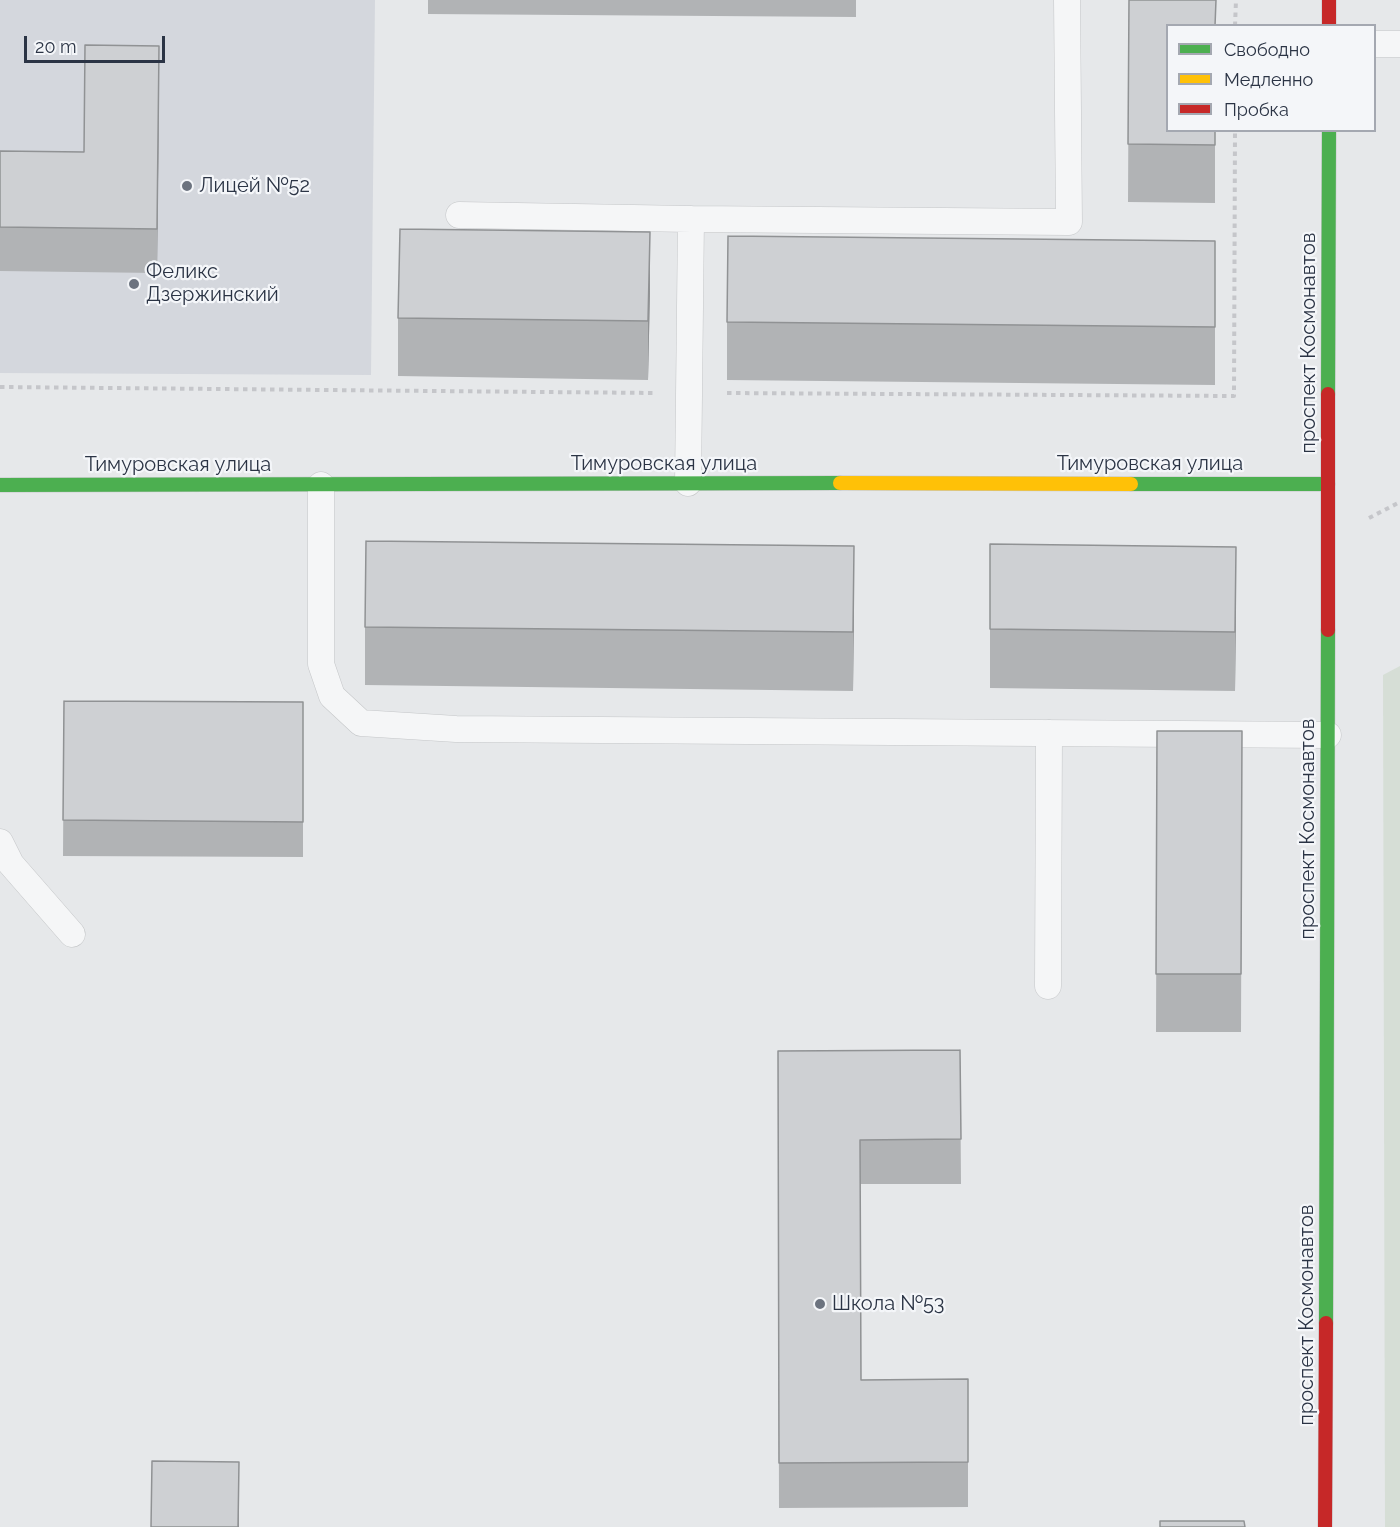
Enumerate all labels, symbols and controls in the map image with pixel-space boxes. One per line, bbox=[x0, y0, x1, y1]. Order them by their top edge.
scale bar bbox=[27, 24, 168, 62]
legend bbox=[1166, 24, 1376, 132]
text: 20 m bbox=[35, 36, 77, 57]
text: Свободно bbox=[1224, 39, 1310, 60]
text: Медленно bbox=[1224, 69, 1313, 90]
text: Пробка bbox=[1224, 99, 1289, 120]
place label: Лицей №52 bbox=[199, 174, 310, 198]
marker: Лицей №52 bbox=[180, 179, 194, 193]
street label: проспект Космонавтов bbox=[1297, 233, 1321, 453]
place label: Феликс Дзержинский bbox=[146, 260, 279, 307]
marker: Феликс Дзержинский bbox=[127, 277, 141, 291]
street label: Тимуровская улица bbox=[571, 452, 757, 476]
street label: Тимуровская улица bbox=[1057, 452, 1243, 476]
street label: Тимуровская улица bbox=[85, 453, 271, 477]
street label: проспект Космонавтов bbox=[1296, 719, 1320, 939]
street label: проспект Космонавтов bbox=[1295, 1205, 1319, 1425]
place label: Школа №53 bbox=[832, 1292, 945, 1316]
marker: Школа №53 bbox=[813, 1297, 827, 1311]

